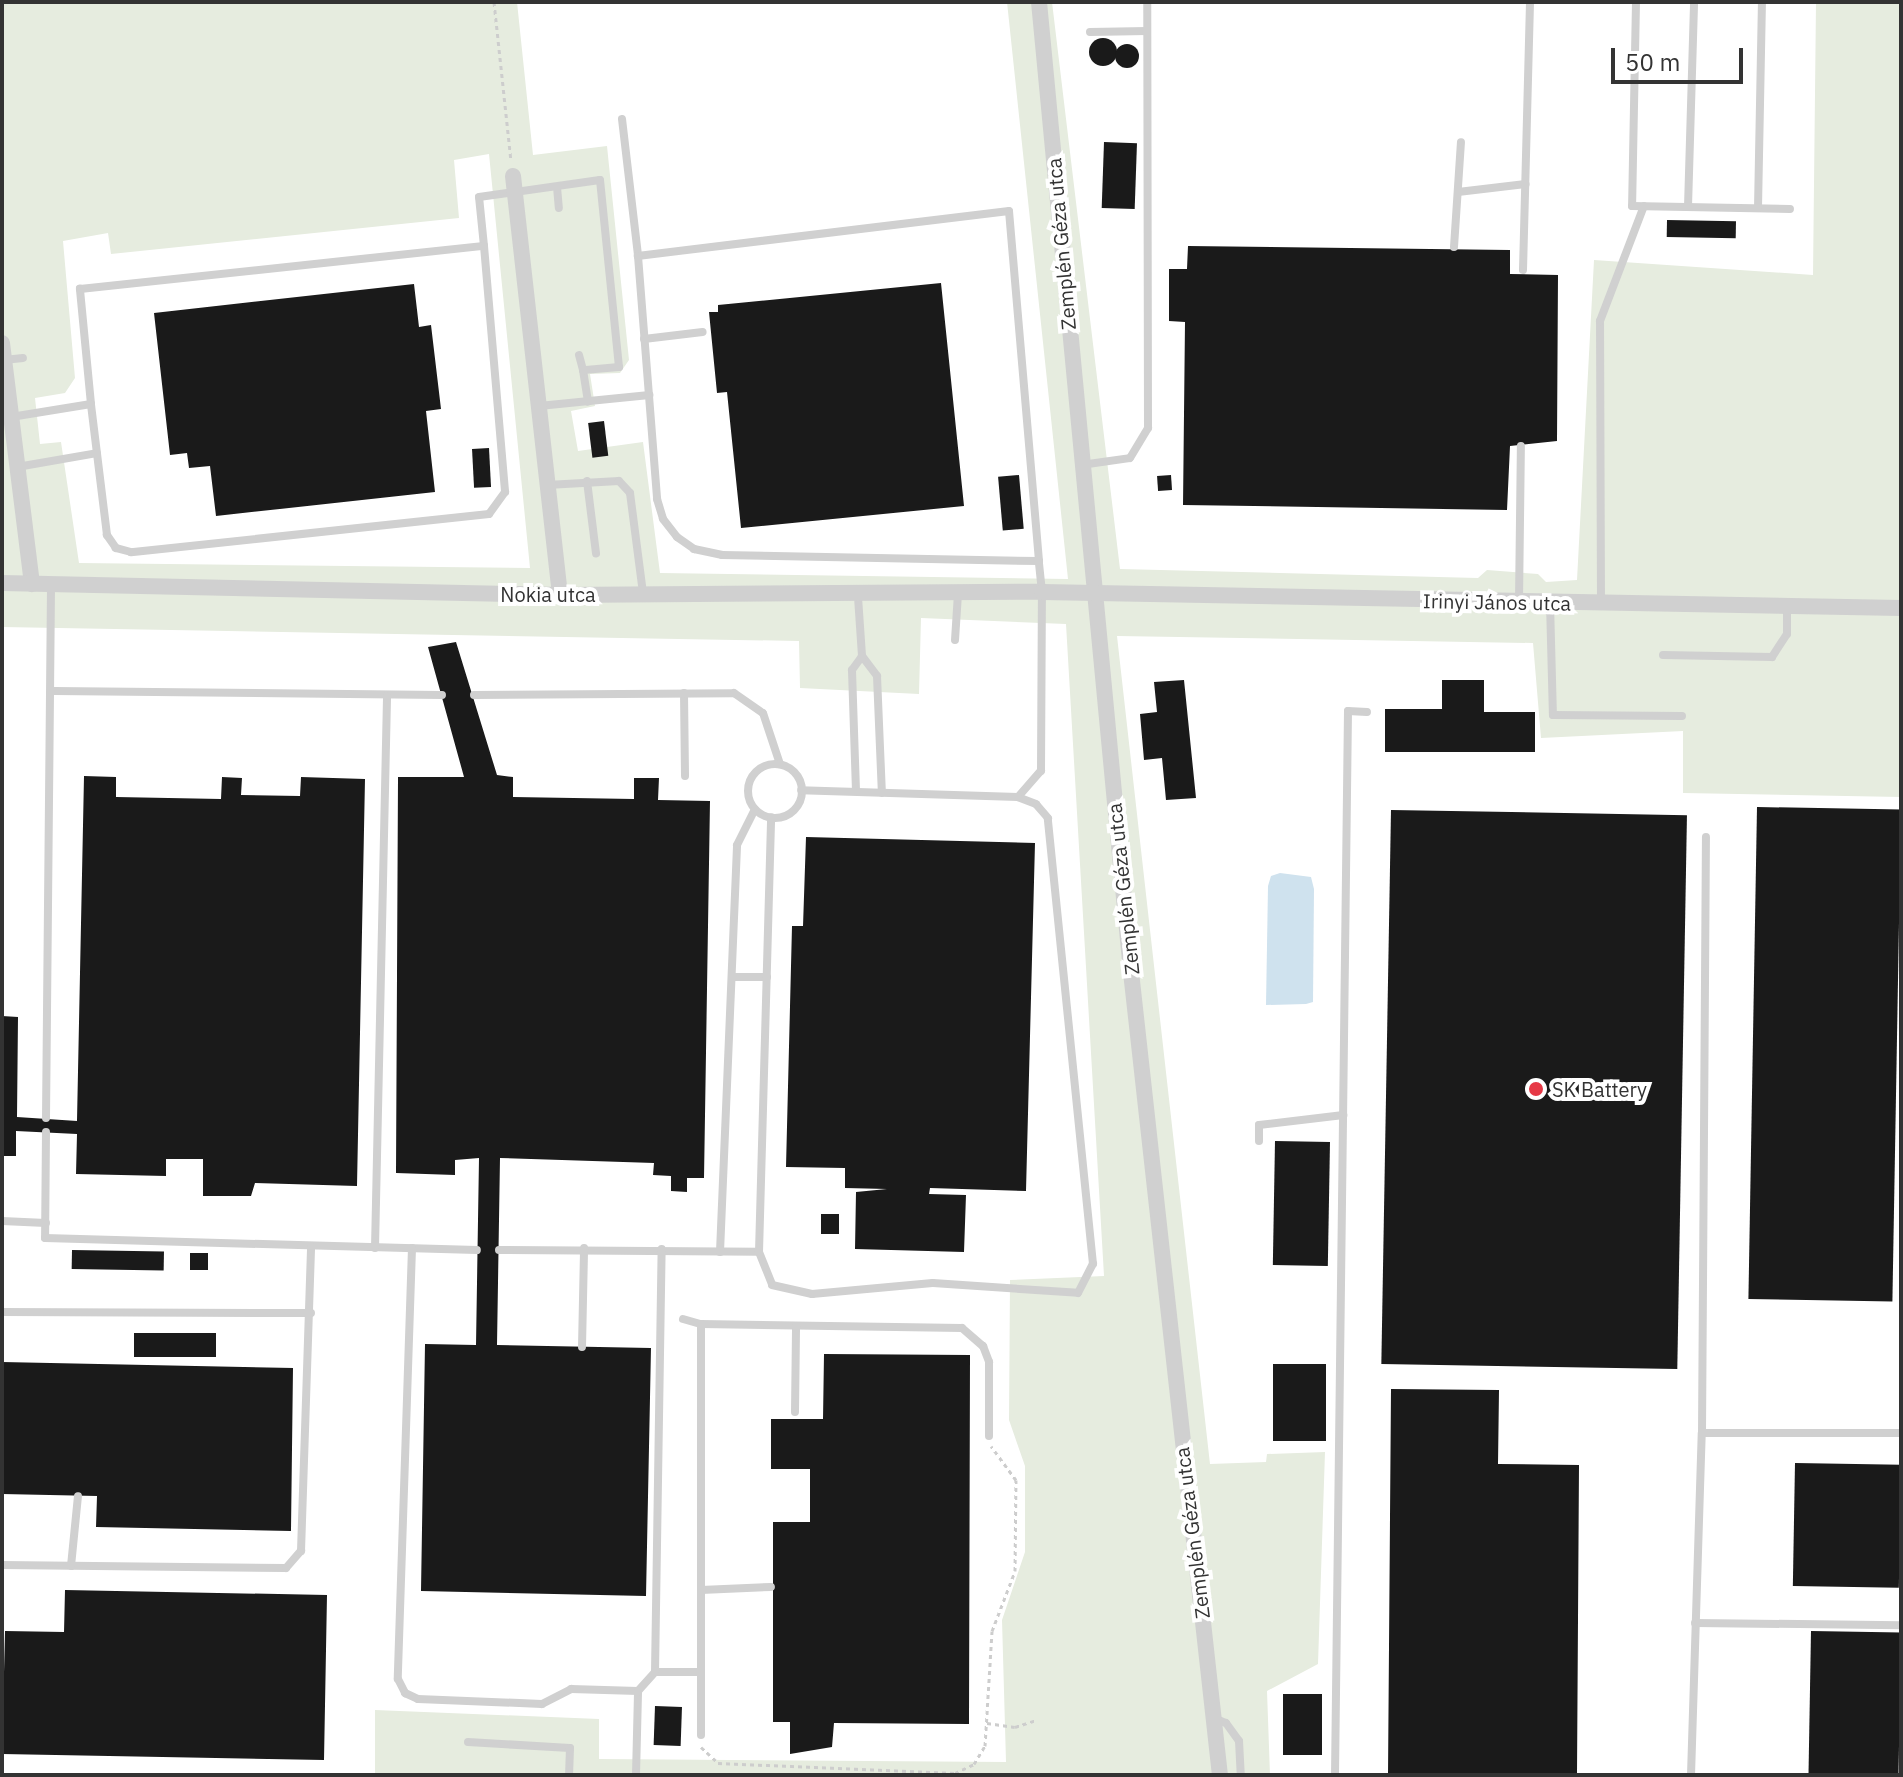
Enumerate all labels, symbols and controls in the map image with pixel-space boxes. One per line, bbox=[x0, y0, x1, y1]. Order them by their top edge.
scale bar bbox=[1615, 32, 1747, 82]
text: 50 m bbox=[1625, 46, 1680, 78]
street label: Zemplén Géza utca bbox=[1042, 157, 1080, 331]
street label: Nokia utca bbox=[500, 582, 596, 606]
street label: Irinyi János utca bbox=[1423, 589, 1571, 615]
street label: Zemplén Géza utca bbox=[1102, 802, 1144, 976]
place label: SK Battery bbox=[1552, 1077, 1647, 1101]
marker: SK Battery bbox=[1527, 1080, 1545, 1098]
street label: Zemplén Géza utca bbox=[1170, 1446, 1214, 1620]

